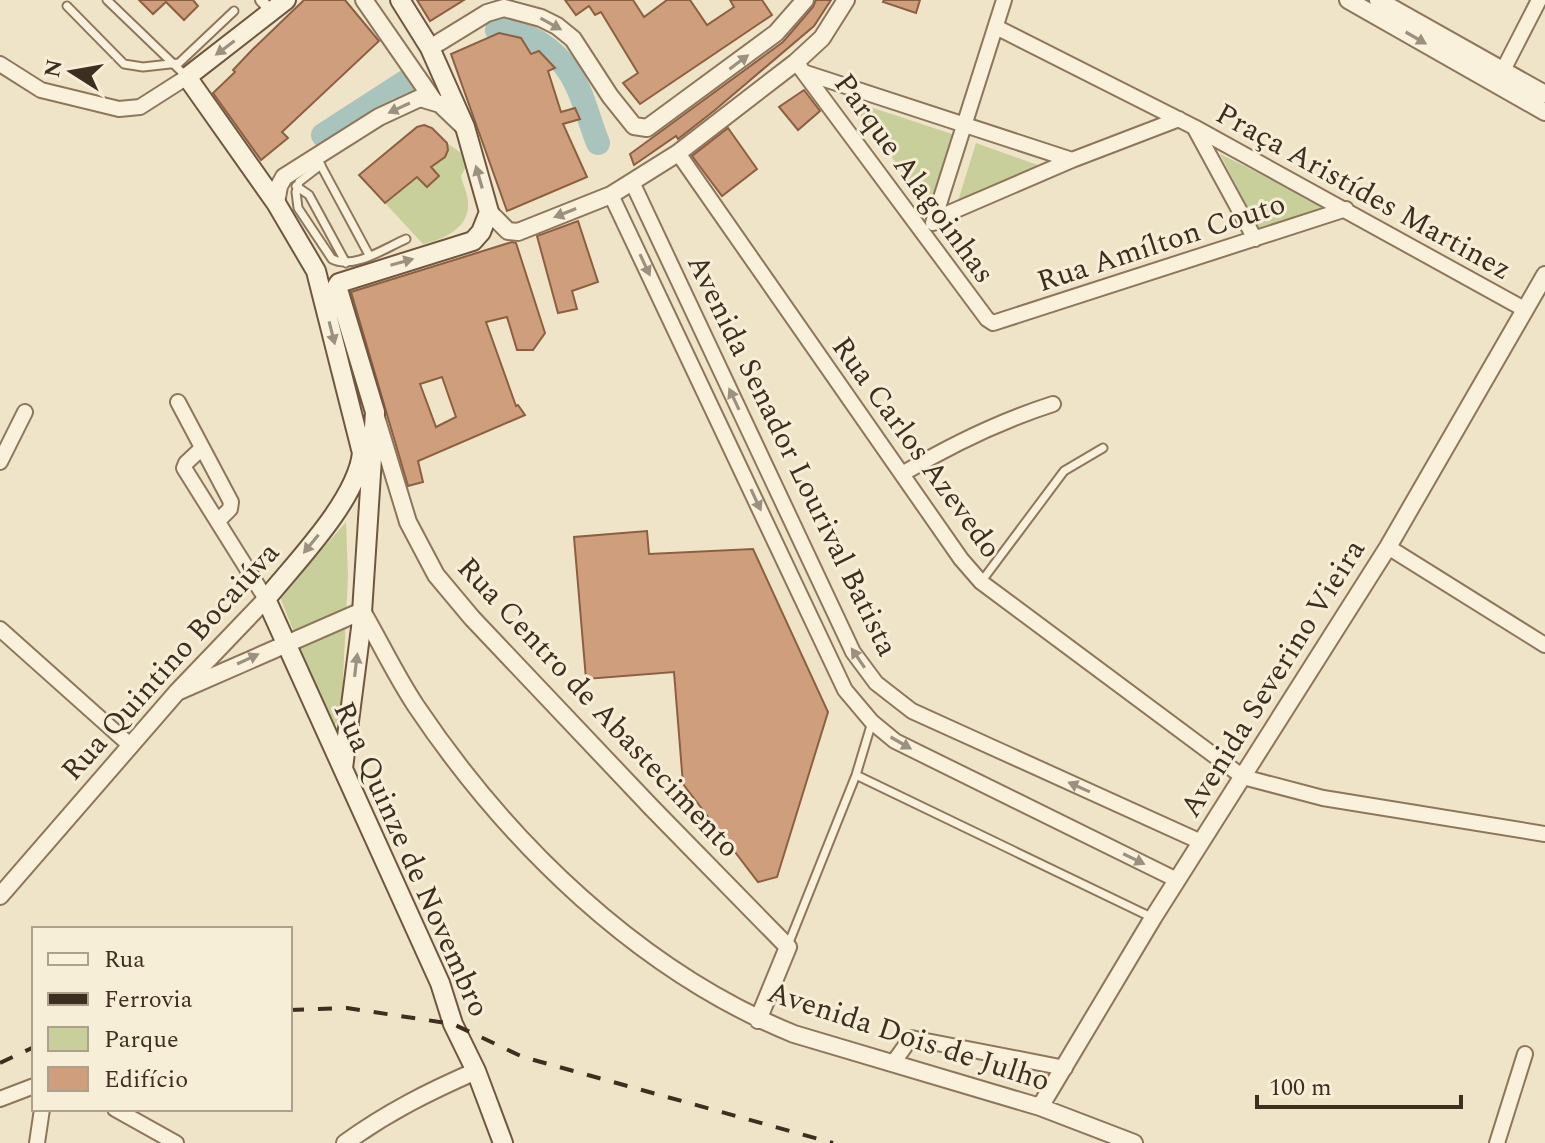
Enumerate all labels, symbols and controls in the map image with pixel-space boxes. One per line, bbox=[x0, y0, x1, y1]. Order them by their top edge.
one-way arrow bbox=[540, 16, 562, 30]
one-way arrow bbox=[1405, 31, 1427, 45]
north arrow bbox=[32, 32, 112, 112]
one-way arrow bbox=[215, 40, 235, 56]
one-way arrow bbox=[729, 55, 749, 71]
text: N bbox=[36, 56, 72, 80]
street label: Parque Alagoinhas bbox=[822, 64, 1006, 293]
street label: Praça Aristídes Martinez bbox=[1207, 91, 1520, 293]
one-way arrow bbox=[387, 101, 410, 115]
one-way arrow bbox=[472, 164, 485, 188]
street label: Rua Amílton Couto bbox=[1031, 181, 1291, 305]
one-way arrow bbox=[553, 207, 577, 220]
street label: Avenida Senador Lourival Batista bbox=[675, 247, 910, 665]
one-way arrow bbox=[638, 254, 652, 277]
one-way arrow bbox=[389, 256, 414, 268]
one-way arrow bbox=[327, 320, 339, 345]
street label: Rua Carlos Azevedo bbox=[820, 327, 1013, 568]
one-way arrow bbox=[727, 387, 741, 410]
one-way arrow bbox=[749, 489, 763, 512]
street label: Avenida Severino Vieira bbox=[1168, 530, 1377, 827]
street label: Rua Quintino Bocaiúva bbox=[50, 531, 291, 792]
one-way arrow bbox=[303, 533, 320, 553]
street label: Rua Centro de Abastecimento bbox=[446, 547, 751, 869]
one-way arrow bbox=[851, 647, 866, 669]
one-way arrow bbox=[350, 652, 363, 677]
one-way arrow bbox=[236, 653, 260, 666]
street label: Rua Quinze de Novembro bbox=[321, 694, 501, 1025]
one-way arrow bbox=[890, 736, 913, 750]
one-way arrow bbox=[1068, 780, 1091, 793]
one-way arrow bbox=[1123, 852, 1146, 866]
legend bbox=[32, 927, 292, 1111]
text: Rua bbox=[104, 942, 145, 978]
street label: Avenida Dois de Julho bbox=[761, 970, 1056, 1104]
text: Ferrovia bbox=[104, 982, 193, 1018]
text: Parque bbox=[104, 1022, 179, 1058]
scale bar bbox=[1257, 1059, 1461, 1109]
text: Edifício bbox=[104, 1062, 188, 1098]
text: 100 m bbox=[1269, 1070, 1332, 1106]

